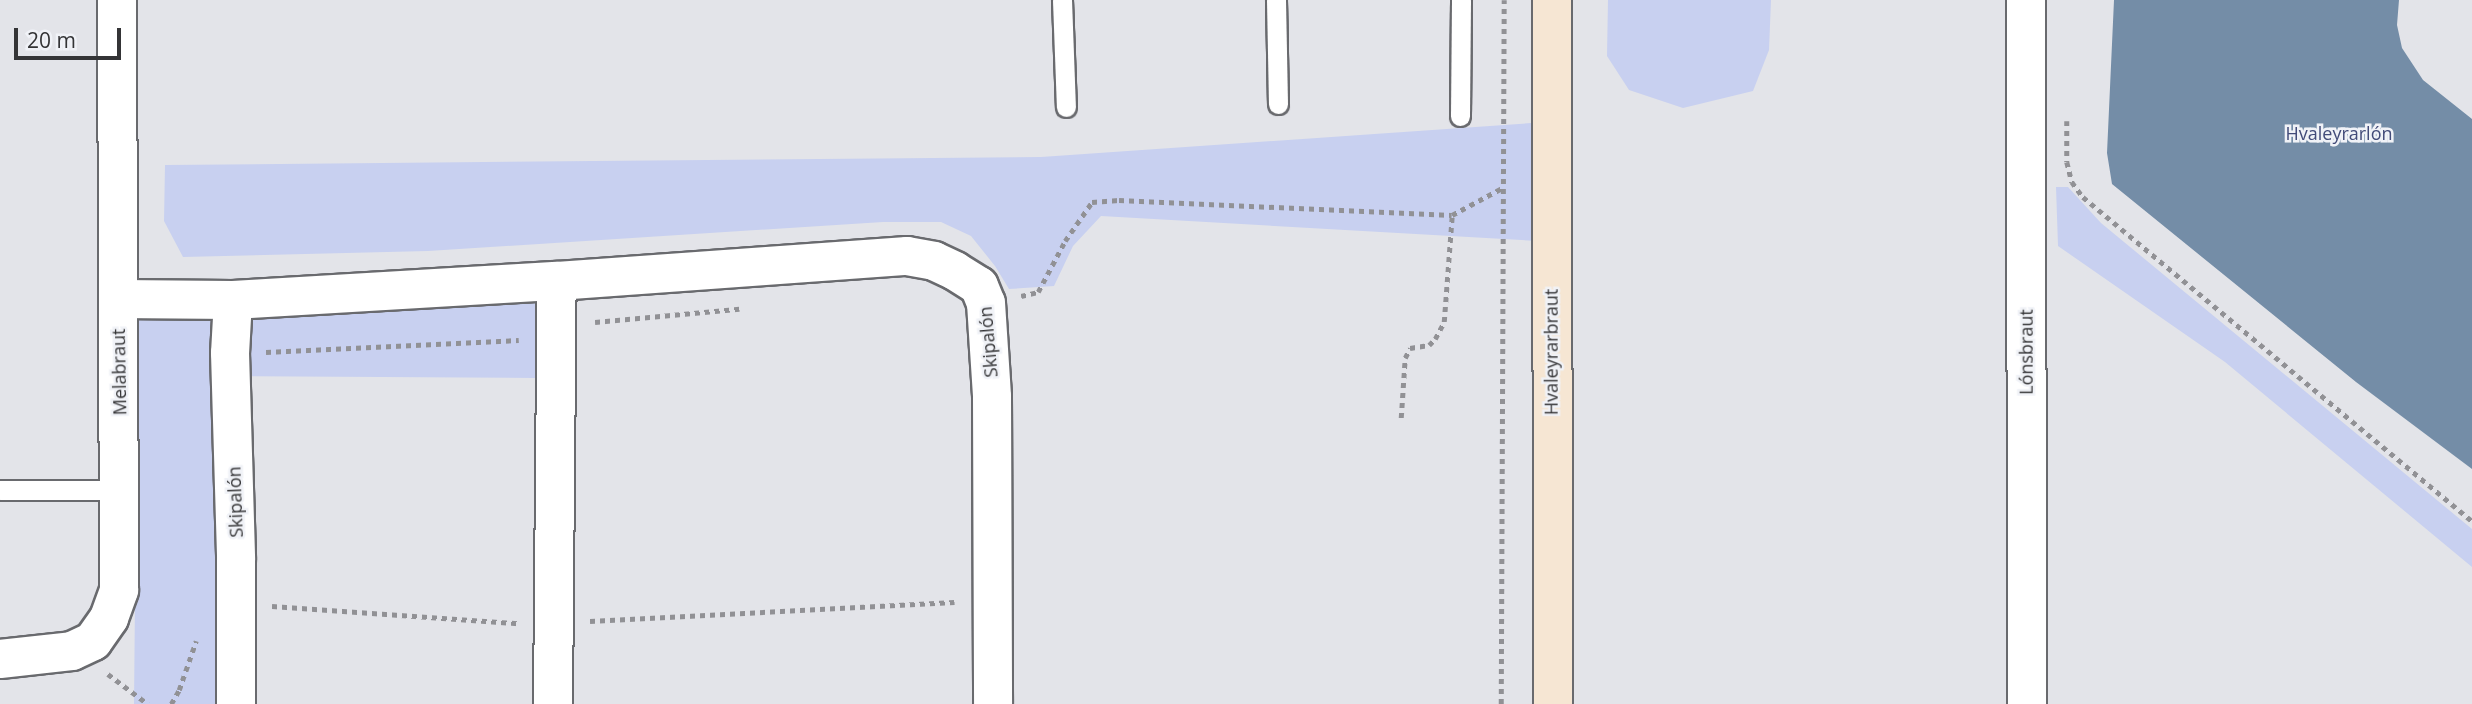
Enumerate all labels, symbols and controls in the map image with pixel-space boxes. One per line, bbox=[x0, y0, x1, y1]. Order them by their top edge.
scale bar bbox=[18, 14, 124, 58]
text: 20 m bbox=[27, 26, 76, 54]
park label: Hvaleyrarlón bbox=[2285, 122, 2393, 144]
street label: Hvaleyrarbraut bbox=[1540, 289, 1562, 415]
street label: Skipalón bbox=[974, 306, 1002, 378]
street label: Lónsbraut bbox=[2015, 309, 2037, 395]
street label: Melabraut bbox=[107, 328, 131, 416]
street label: Skipalón bbox=[223, 466, 247, 538]

